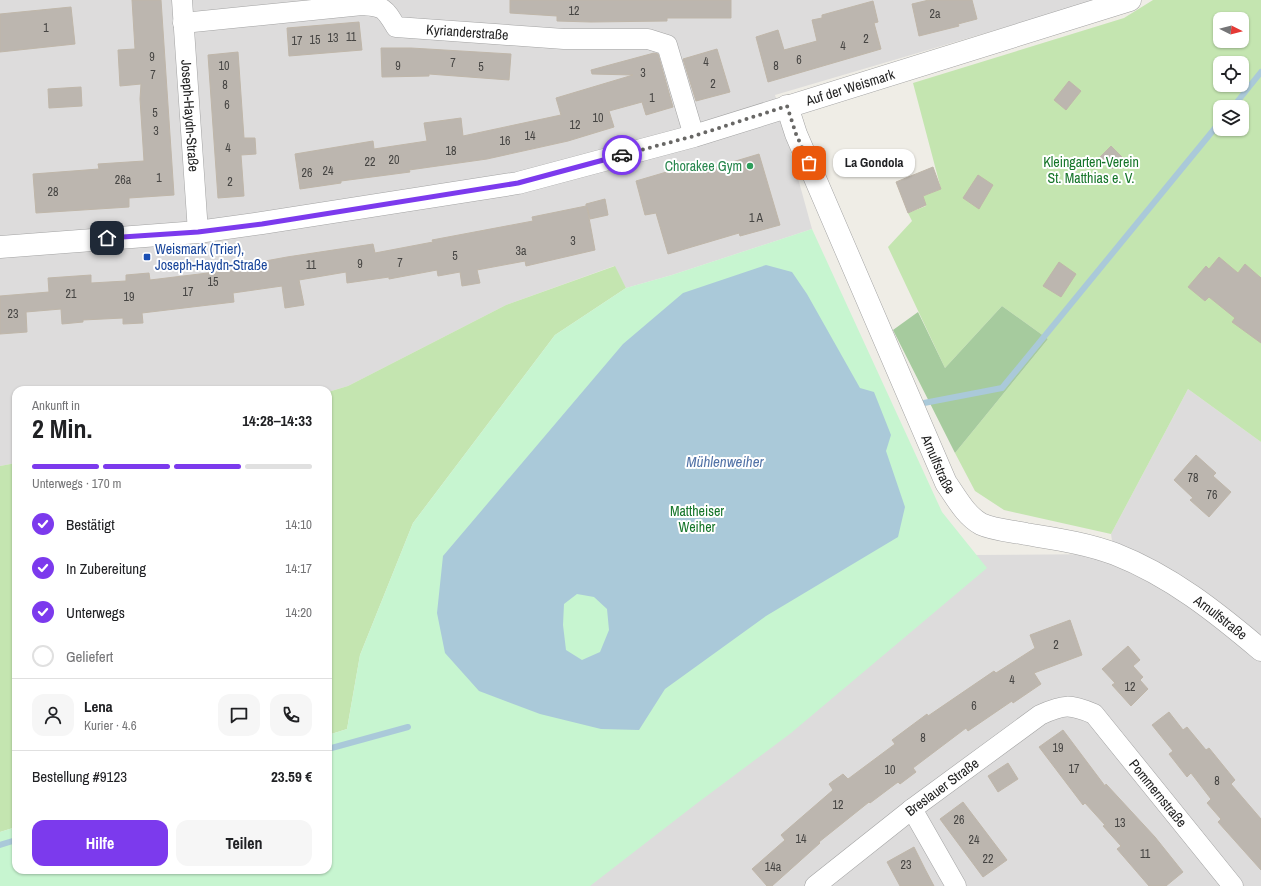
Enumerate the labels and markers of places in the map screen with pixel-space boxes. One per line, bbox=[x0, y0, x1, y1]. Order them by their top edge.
pin bbox=[792, 146, 826, 180]
callout: La Gondola bbox=[833, 149, 915, 177]
place label: Chorakee Gym bbox=[665, 157, 742, 175]
marker: Chorakee Gym bbox=[745, 161, 755, 171]
pin bbox=[90, 221, 124, 255]
place label: Weismark (Trier), Joseph-Haydn-Straße bbox=[155, 240, 267, 274]
marker: Weismark (Trier), Joseph-Haydn-Straße bbox=[142, 252, 152, 262]

